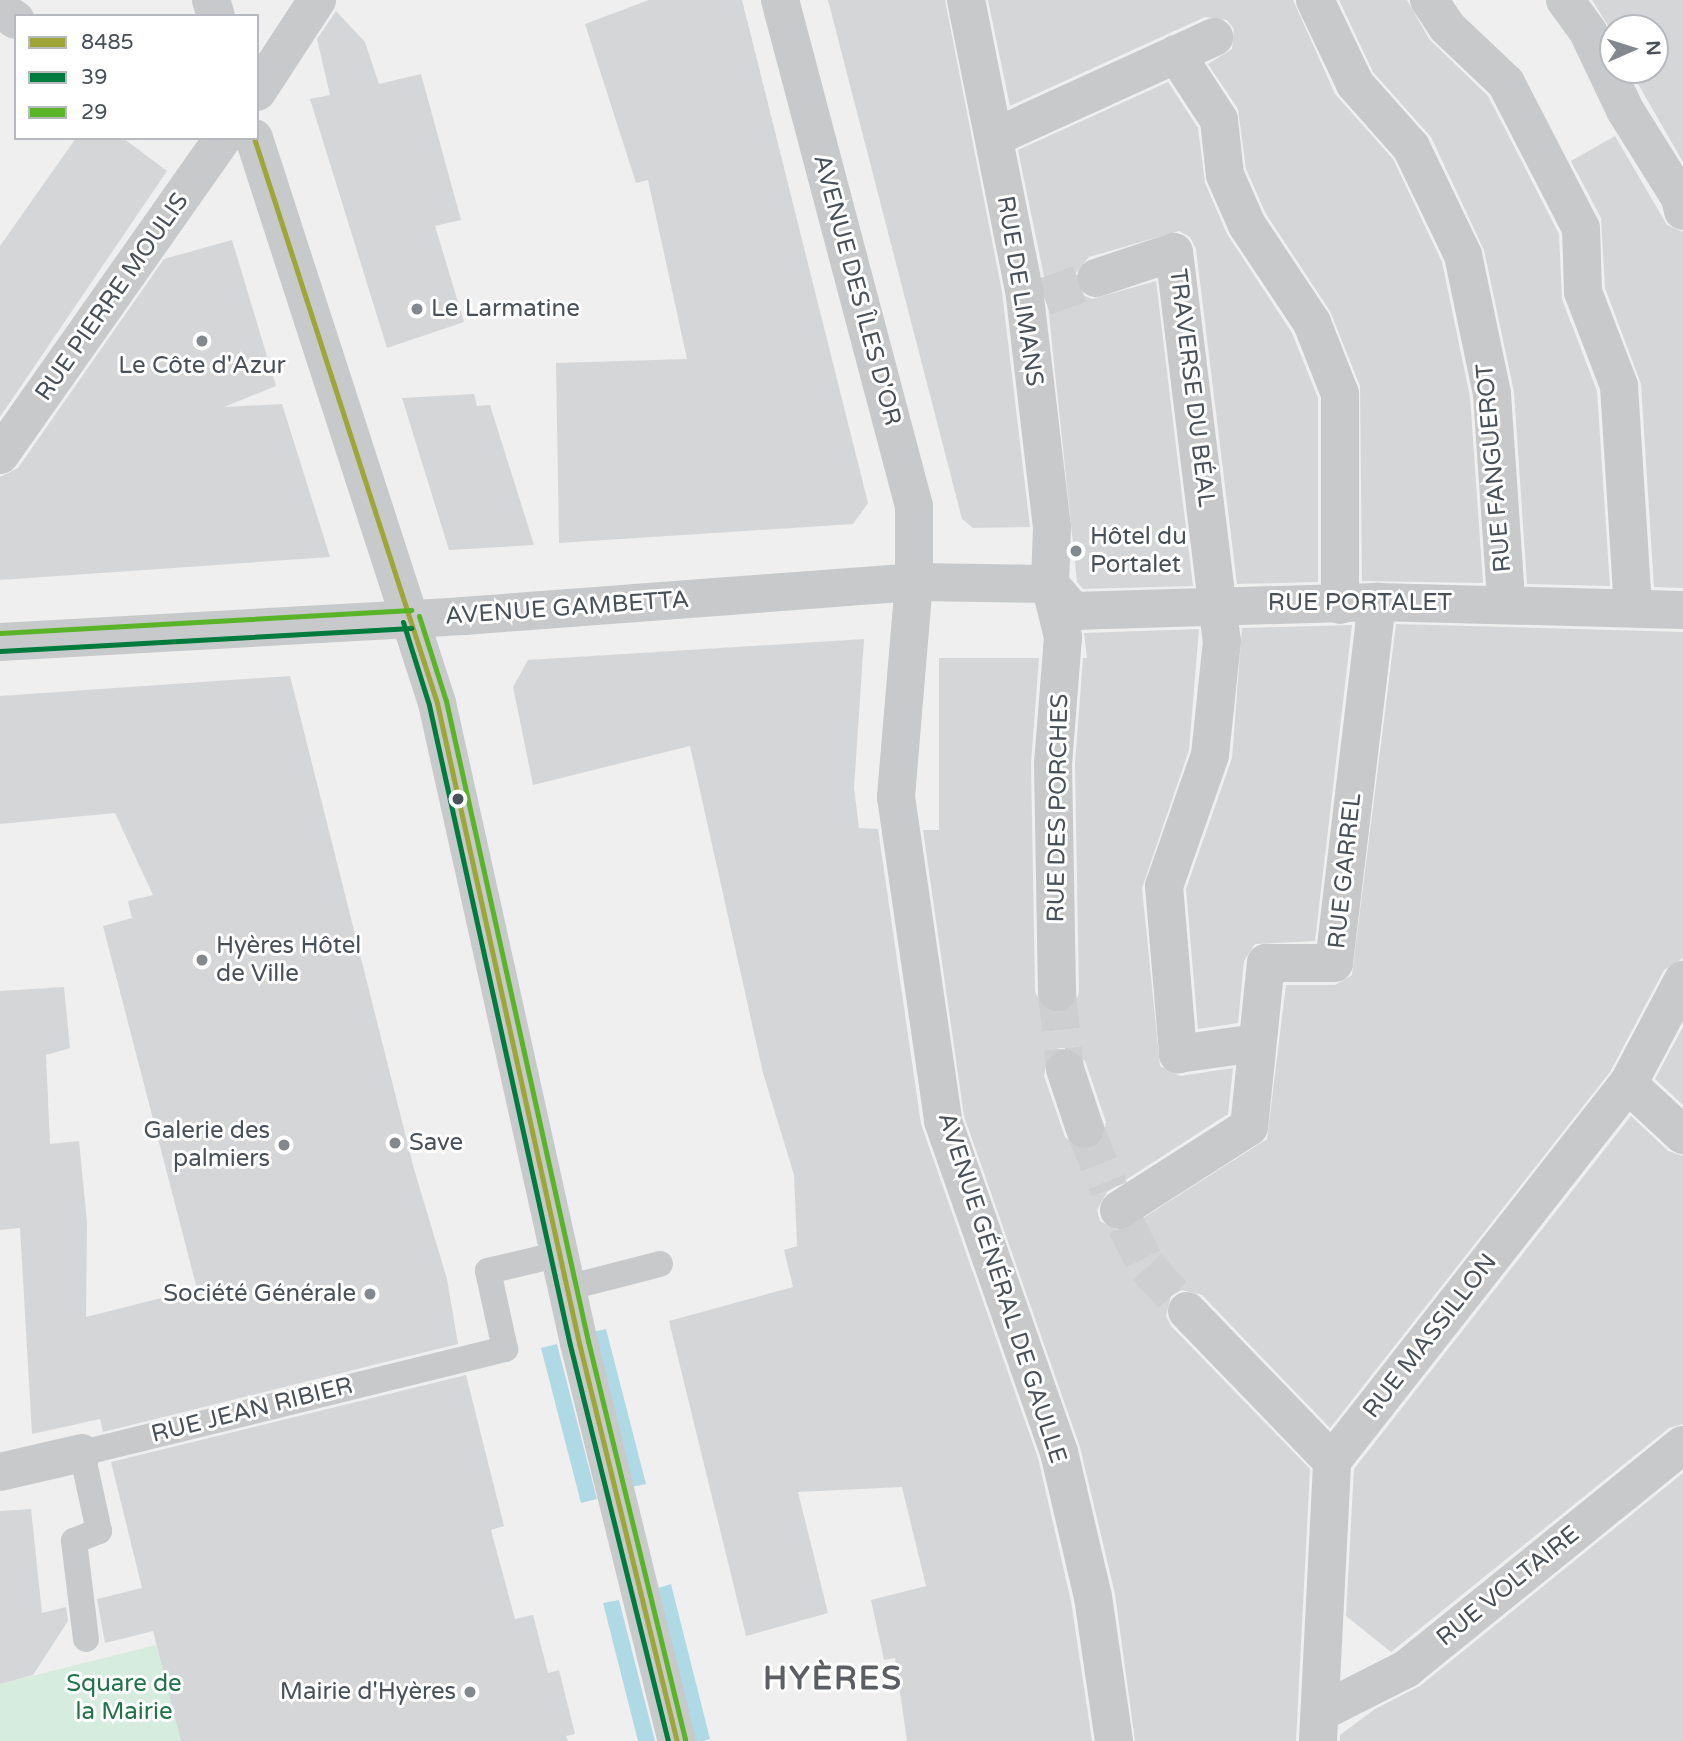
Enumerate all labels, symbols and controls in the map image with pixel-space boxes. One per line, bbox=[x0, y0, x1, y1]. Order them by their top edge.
legend bbox=[14, 14, 259, 140]
north arrow bbox=[1599, 14, 1669, 84]
text: 8485 bbox=[81, 30, 134, 55]
text: N bbox=[1642, 40, 1664, 56]
text: 39 bbox=[81, 65, 107, 90]
text: 29 bbox=[81, 100, 107, 125]
street label: AVENUE DES ÎLES D'OR bbox=[807, 151, 907, 429]
street label: RUE PIERRE MOULIS bbox=[29, 188, 195, 406]
street label: RUE DE LIMANS bbox=[991, 194, 1049, 388]
street label: TRAVERSE DU BÉAL bbox=[1163, 267, 1221, 509]
place label: Le Larmatine bbox=[431, 295, 580, 323]
marker: Le Larmatine bbox=[409, 301, 425, 317]
marker: Le Côte d'Azur bbox=[194, 333, 210, 349]
place label: Le Côte d'Azur bbox=[118, 352, 286, 380]
street label: RUE FANGUEROT bbox=[1471, 362, 1517, 574]
place label: Hôtel du Portalet bbox=[1090, 523, 1187, 579]
marker: Hôtel du Portalet bbox=[1068, 543, 1084, 559]
street label: AVENUE GAMBETTA bbox=[444, 585, 690, 631]
street label: RUE PORTALET bbox=[1268, 589, 1452, 617]
street label: RUE DES PORCHES bbox=[1042, 693, 1074, 923]
unlabelled marker bbox=[451, 792, 465, 806]
street label: RUE GARREL bbox=[1323, 792, 1367, 950]
place label: Hyères Hôtel de Ville bbox=[216, 932, 361, 988]
marker: Hyères Hôtel de Ville bbox=[194, 952, 210, 968]
street label: AVENUE GÉNÉRAL DE GAULLE bbox=[932, 1109, 1072, 1467]
place label: Galerie des palmiers bbox=[144, 1117, 270, 1173]
place label: Save bbox=[409, 1129, 463, 1157]
marker: Save bbox=[387, 1135, 403, 1151]
marker: Galerie des palmiers bbox=[276, 1137, 292, 1153]
street label: RUE MASSILLON bbox=[1357, 1248, 1503, 1424]
place label: Société Générale bbox=[163, 1280, 356, 1308]
marker: Société Générale bbox=[362, 1286, 378, 1302]
street label: RUE JEAN RIBIER bbox=[148, 1371, 356, 1449]
street label: RUE VOLTAIRE bbox=[1431, 1520, 1585, 1652]
district label: HYÈRES bbox=[764, 1660, 902, 1698]
park label: Square de la Mairie bbox=[66, 1670, 182, 1726]
place label: Mairie d'Hyères bbox=[280, 1678, 456, 1706]
marker: Mairie d'Hyères bbox=[462, 1684, 478, 1700]

